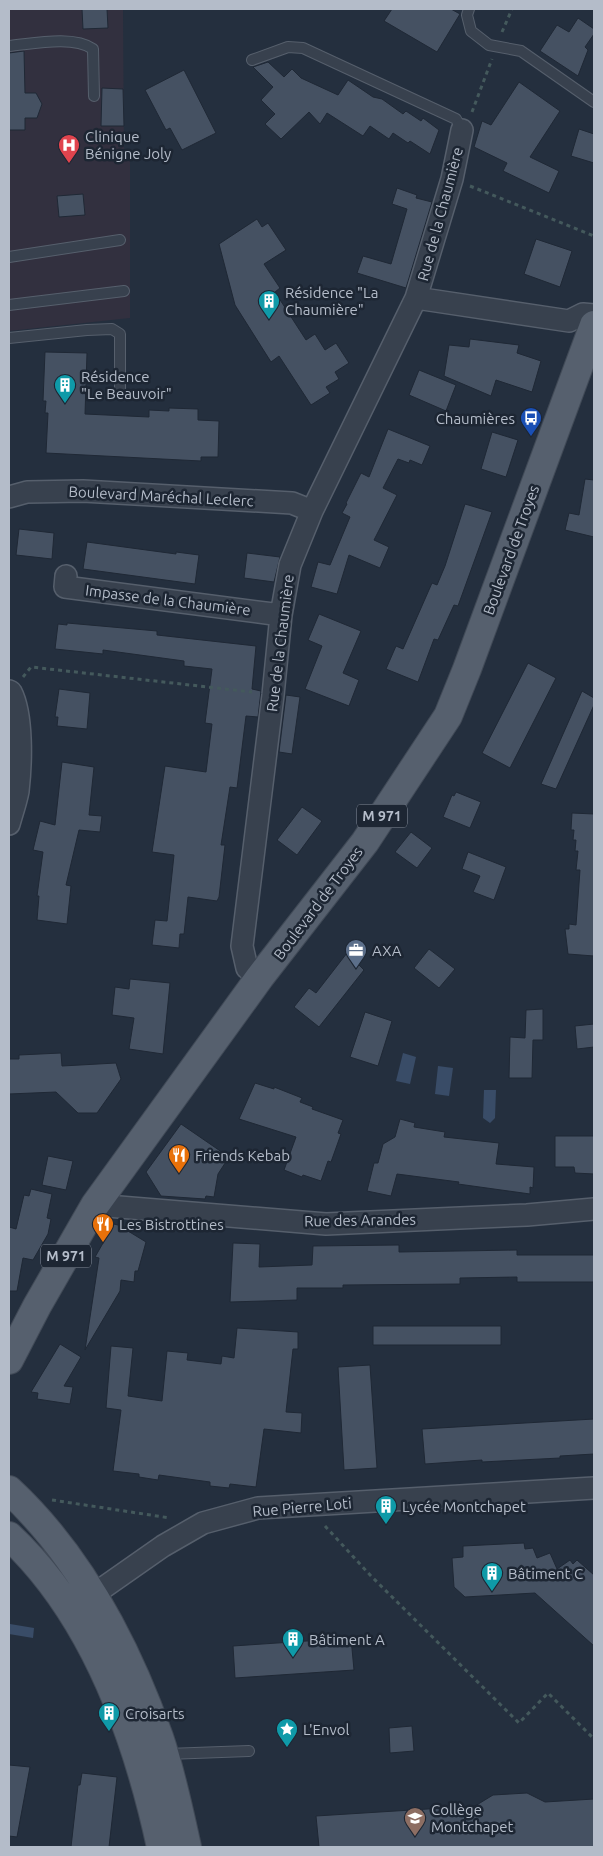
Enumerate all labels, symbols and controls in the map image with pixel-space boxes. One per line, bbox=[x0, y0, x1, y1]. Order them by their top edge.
place label: Clinique Bénigne Joly bbox=[85, 128, 171, 162]
hospital icon: Clinique Bénigne Joly bbox=[57, 133, 81, 164]
street label: Rue de la Chaumière bbox=[414, 145, 466, 283]
place label: Résidence "La Chaumière" bbox=[285, 284, 378, 318]
building icon: Résidence "La Chaumière" bbox=[257, 289, 281, 320]
place label: Résidence "Le Beauvoir" bbox=[81, 368, 172, 402]
building icon: Résidence "Le Beauvoir" bbox=[53, 373, 77, 404]
bus stop icon: Chaumières bbox=[519, 406, 543, 437]
place label: Chaumières bbox=[436, 410, 515, 427]
street label: Boulevard Maréchal Leclerc bbox=[68, 483, 254, 509]
street label: Boulevard de Troyes bbox=[480, 483, 542, 617]
street label: Rue de la Chaumière bbox=[263, 573, 297, 713]
street label: Impasse de la Chaumière bbox=[84, 581, 252, 619]
road number: M 971 bbox=[357, 804, 407, 828]
street label: Boulevard de Troyes bbox=[270, 843, 366, 963]
office icon: AXA bbox=[344, 938, 368, 969]
place label: AXA bbox=[372, 942, 402, 959]
restaurant icon: Friends Kebab bbox=[167, 1143, 191, 1174]
place label: Friends Kebab bbox=[195, 1147, 290, 1164]
street label: Rue des Arandes bbox=[304, 1211, 416, 1229]
restaurant icon: Les Bistrottines bbox=[91, 1212, 115, 1243]
place label: Les Bistrottines bbox=[119, 1216, 224, 1233]
road number: M 971 bbox=[41, 1244, 91, 1268]
street label: Rue Pierre Loti bbox=[252, 1494, 352, 1520]
building icon: Lycée Montchapet bbox=[374, 1494, 398, 1525]
place label: Lycée Montchapet bbox=[402, 1498, 526, 1515]
building icon: Bâtiment C bbox=[480, 1561, 504, 1592]
place label: Bâtiment C bbox=[508, 1565, 583, 1582]
building icon: Bâtiment A bbox=[281, 1627, 305, 1658]
place label: Bâtiment A bbox=[309, 1631, 385, 1648]
building icon: Croisarts bbox=[97, 1701, 121, 1732]
place label: Croisarts bbox=[125, 1705, 185, 1722]
place icon: L'Envol bbox=[275, 1717, 299, 1748]
place label: L'Envol bbox=[303, 1721, 350, 1738]
place label: Collège Montchapet bbox=[431, 1801, 514, 1835]
school or university icon: Collège Montchapet bbox=[403, 1806, 427, 1837]

